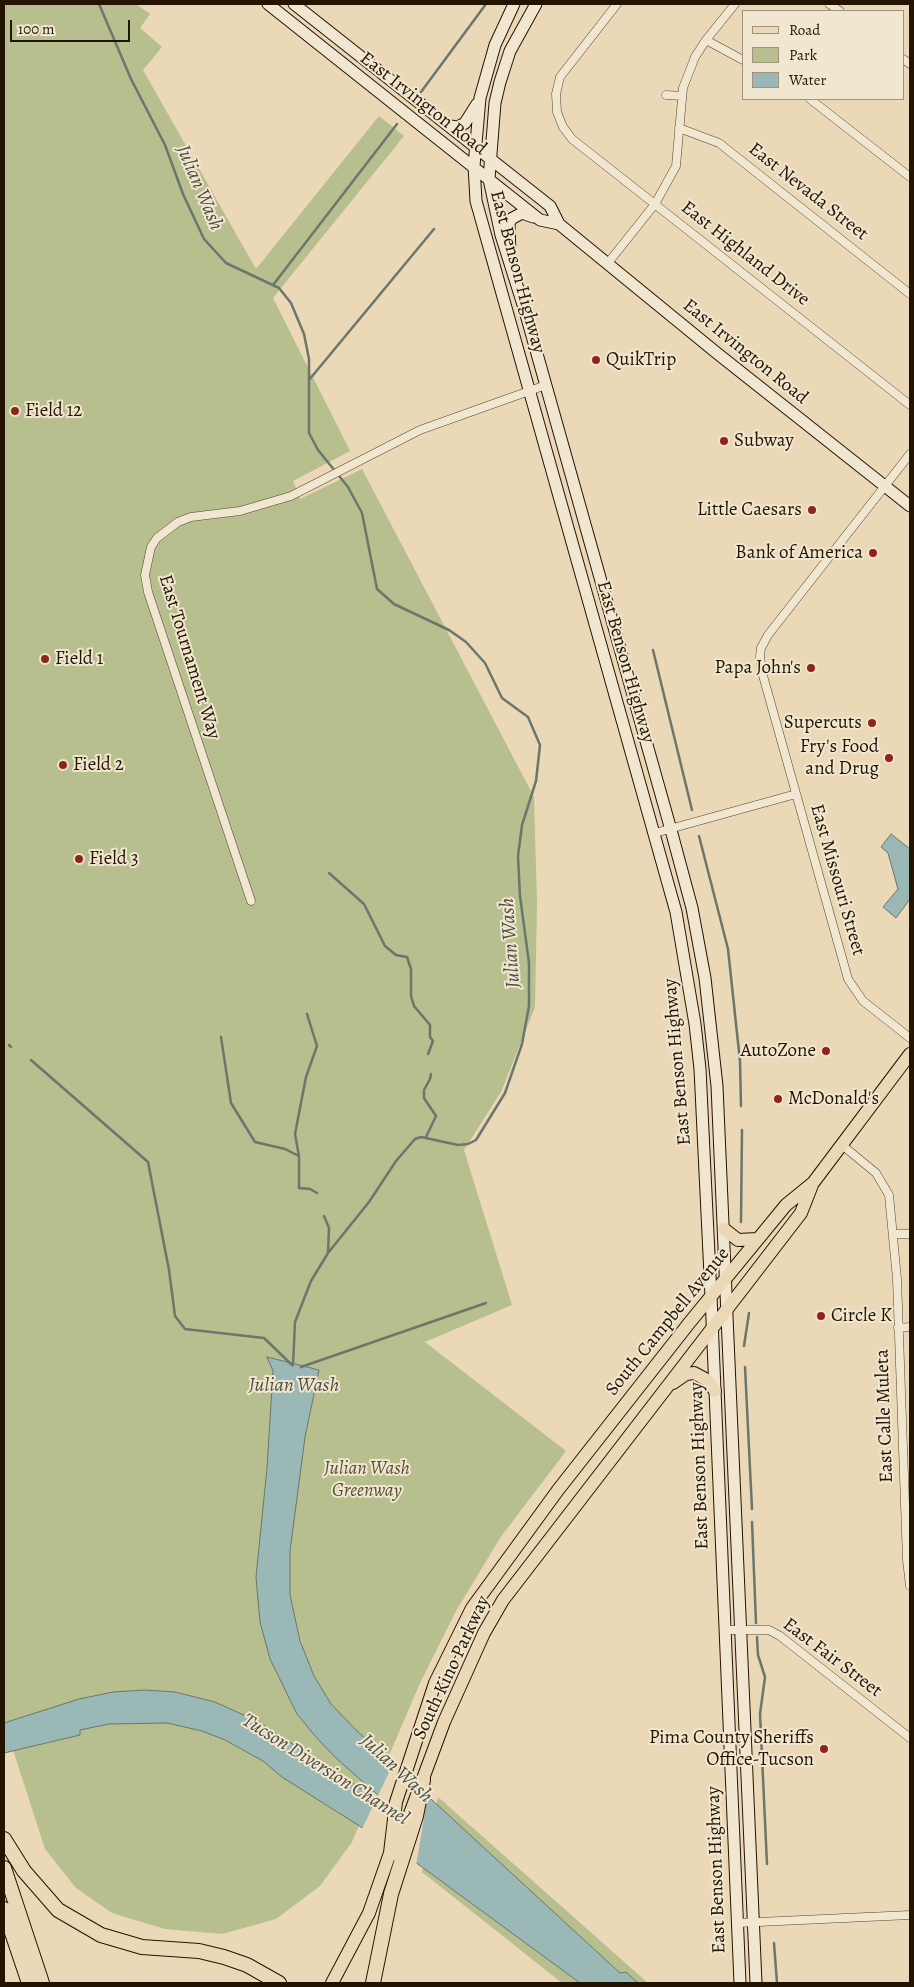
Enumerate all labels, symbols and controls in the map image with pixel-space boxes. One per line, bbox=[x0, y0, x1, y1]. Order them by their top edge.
scale bar bbox=[12, 10, 132, 42]
legend bbox=[742, 10, 904, 100]
text: 100 m bbox=[18, 19, 55, 39]
text: Road bbox=[789, 20, 820, 40]
text: Park bbox=[789, 45, 817, 65]
street label: East Irvington Road bbox=[355, 47, 491, 161]
text: Water bbox=[789, 70, 826, 90]
street label: East Nevada Street bbox=[744, 138, 872, 246]
water label: Julian Wash bbox=[170, 142, 228, 234]
street label: East Benson Highway bbox=[484, 188, 550, 356]
street label: East Highland Drive bbox=[676, 197, 814, 311]
street label: East Irvington Road bbox=[678, 294, 812, 410]
place label: QuikTrip bbox=[606, 349, 676, 371]
marker: QuikTrip bbox=[590, 354, 602, 366]
place label: Field 12 bbox=[25, 400, 82, 422]
marker: Field 12 bbox=[9, 405, 21, 417]
place label: Subway bbox=[734, 430, 794, 452]
marker: Subway bbox=[718, 435, 730, 447]
place label: Little Caesars bbox=[697, 499, 802, 521]
marker: Little Caesars bbox=[806, 504, 818, 516]
place label: Bank of America bbox=[735, 542, 863, 564]
marker: Bank of America bbox=[867, 547, 879, 559]
street label: East Tournament Way bbox=[153, 572, 225, 742]
street label: East Benson Highway bbox=[591, 578, 659, 746]
place label: Field 1 bbox=[55, 648, 103, 670]
marker: Field 1 bbox=[39, 653, 51, 665]
place label: Papa John's bbox=[714, 657, 801, 679]
marker: Papa John's bbox=[805, 662, 817, 674]
place label: Supercuts bbox=[784, 712, 862, 734]
marker: Supercuts bbox=[866, 717, 878, 729]
place label: Fry's Food and Drug bbox=[800, 736, 879, 780]
marker: Fry's Food and Drug bbox=[883, 752, 895, 764]
place label: Field 2 bbox=[73, 754, 124, 776]
marker: Field 2 bbox=[57, 759, 69, 771]
street label: East Missouri Street bbox=[804, 802, 870, 958]
place label: Field 3 bbox=[89, 848, 139, 870]
marker: Field 3 bbox=[73, 853, 85, 865]
water label: Julian Wash bbox=[496, 897, 526, 989]
street label: East Benson Highway bbox=[659, 978, 697, 1146]
place label: AutoZone bbox=[740, 1040, 816, 1062]
marker: AutoZone bbox=[820, 1045, 832, 1057]
place label: McDonald's bbox=[788, 1088, 879, 1110]
marker: McDonald's bbox=[772, 1093, 784, 1105]
street label: South Campbell Avenue bbox=[601, 1243, 735, 1401]
place label: Circle K bbox=[831, 1305, 892, 1327]
marker: Circle K bbox=[815, 1310, 827, 1322]
street label: East Calle Muleta bbox=[871, 1349, 899, 1483]
water label: Julian Wash bbox=[249, 1374, 339, 1398]
street label: East Benson Highway bbox=[686, 1382, 714, 1550]
park label: Julian Wash Greenway bbox=[324, 1458, 410, 1502]
street label: South Kino Parkway bbox=[409, 1592, 495, 1744]
street label: East Fair Street bbox=[778, 1613, 886, 1703]
water label: Tucson Diversion Channel bbox=[237, 1709, 413, 1831]
place label: Pima County Sheriffs Office-Tucson bbox=[649, 1727, 814, 1771]
water label: Julian Wash bbox=[355, 1729, 437, 1809]
marker: Pima County Sheriffs Office-Tucson bbox=[818, 1743, 830, 1755]
street label: East Benson Highway bbox=[703, 1786, 731, 1954]

